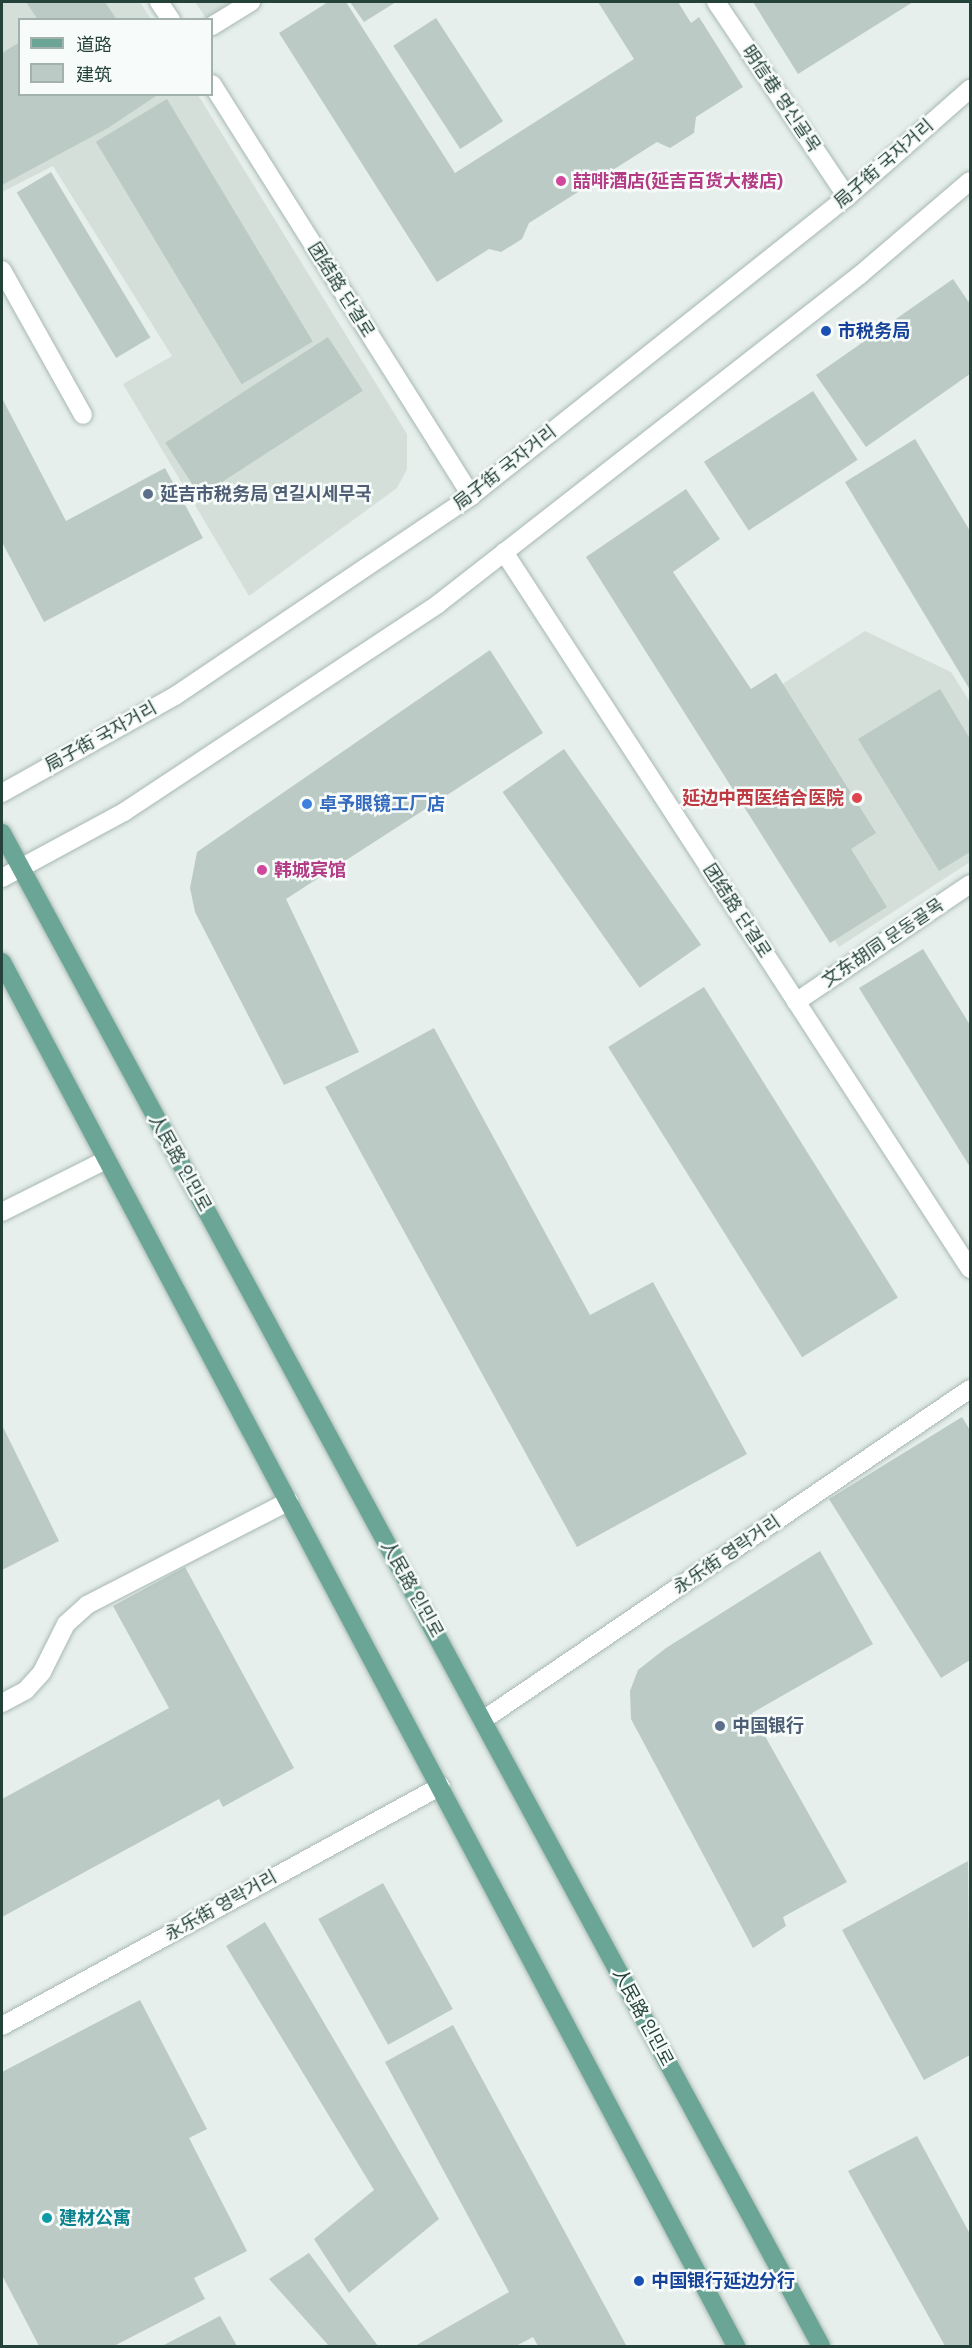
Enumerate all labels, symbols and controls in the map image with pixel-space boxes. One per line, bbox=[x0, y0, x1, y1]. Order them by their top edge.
legend bbox=[18, 18, 213, 96]
text: 道路 bbox=[76, 33, 112, 56]
street label: 明信巷 명신골목 bbox=[737, 41, 825, 157]
text: 建筑 bbox=[76, 63, 112, 86]
street label: 局子街 국자거리 bbox=[830, 115, 938, 213]
place label: 喆啡酒店(延吉百货大楼店) bbox=[573, 170, 783, 192]
marker: 喆啡酒店(延吉百货大楼店) bbox=[554, 174, 568, 188]
street label: 团结路 단결로 bbox=[303, 239, 379, 341]
place label: 市税务局 bbox=[838, 320, 910, 342]
marker: 市税务局 bbox=[819, 324, 833, 338]
street label: 局子街 국자거리 bbox=[449, 421, 561, 515]
place label: 延吉市税务局 연길시세무국 bbox=[160, 483, 372, 505]
marker: 延吉市税务局 연길시세무국 bbox=[141, 487, 155, 501]
street label: 局子街 국자거리 bbox=[41, 697, 161, 777]
place label: 延边中西医结合医院 bbox=[682, 787, 844, 809]
marker: 延边中西医结合医院 bbox=[848, 789, 866, 807]
place label: 卓予眼镜工厂店 bbox=[319, 793, 445, 815]
marker: 卓予眼镜工厂店 bbox=[300, 797, 314, 811]
place label: 韩城宾馆 bbox=[274, 859, 346, 881]
street label: 团结路 단결로 bbox=[699, 860, 775, 962]
marker: 韩城宾馆 bbox=[255, 863, 269, 877]
street label: 文东胡同 문동골목 bbox=[818, 894, 948, 992]
street label: 人民路 인민로 bbox=[144, 1111, 216, 1215]
street label: 永乐街 영락거리 bbox=[669, 1511, 785, 1599]
street label: 人民路 인민로 bbox=[376, 1537, 448, 1641]
place label: 中国银行 bbox=[732, 1715, 804, 1737]
marker: 中国银行 bbox=[713, 1719, 727, 1733]
street label: 永乐街 영락거리 bbox=[161, 1866, 281, 1946]
street label: 人民路 인민로 bbox=[608, 1964, 678, 2070]
place label: 建材公寓 bbox=[59, 2207, 131, 2229]
marker: 建材公寓 bbox=[40, 2211, 54, 2225]
place label: 中国银行延边分行 bbox=[651, 2270, 795, 2292]
marker: 中国银行延边分行 bbox=[632, 2274, 646, 2288]

